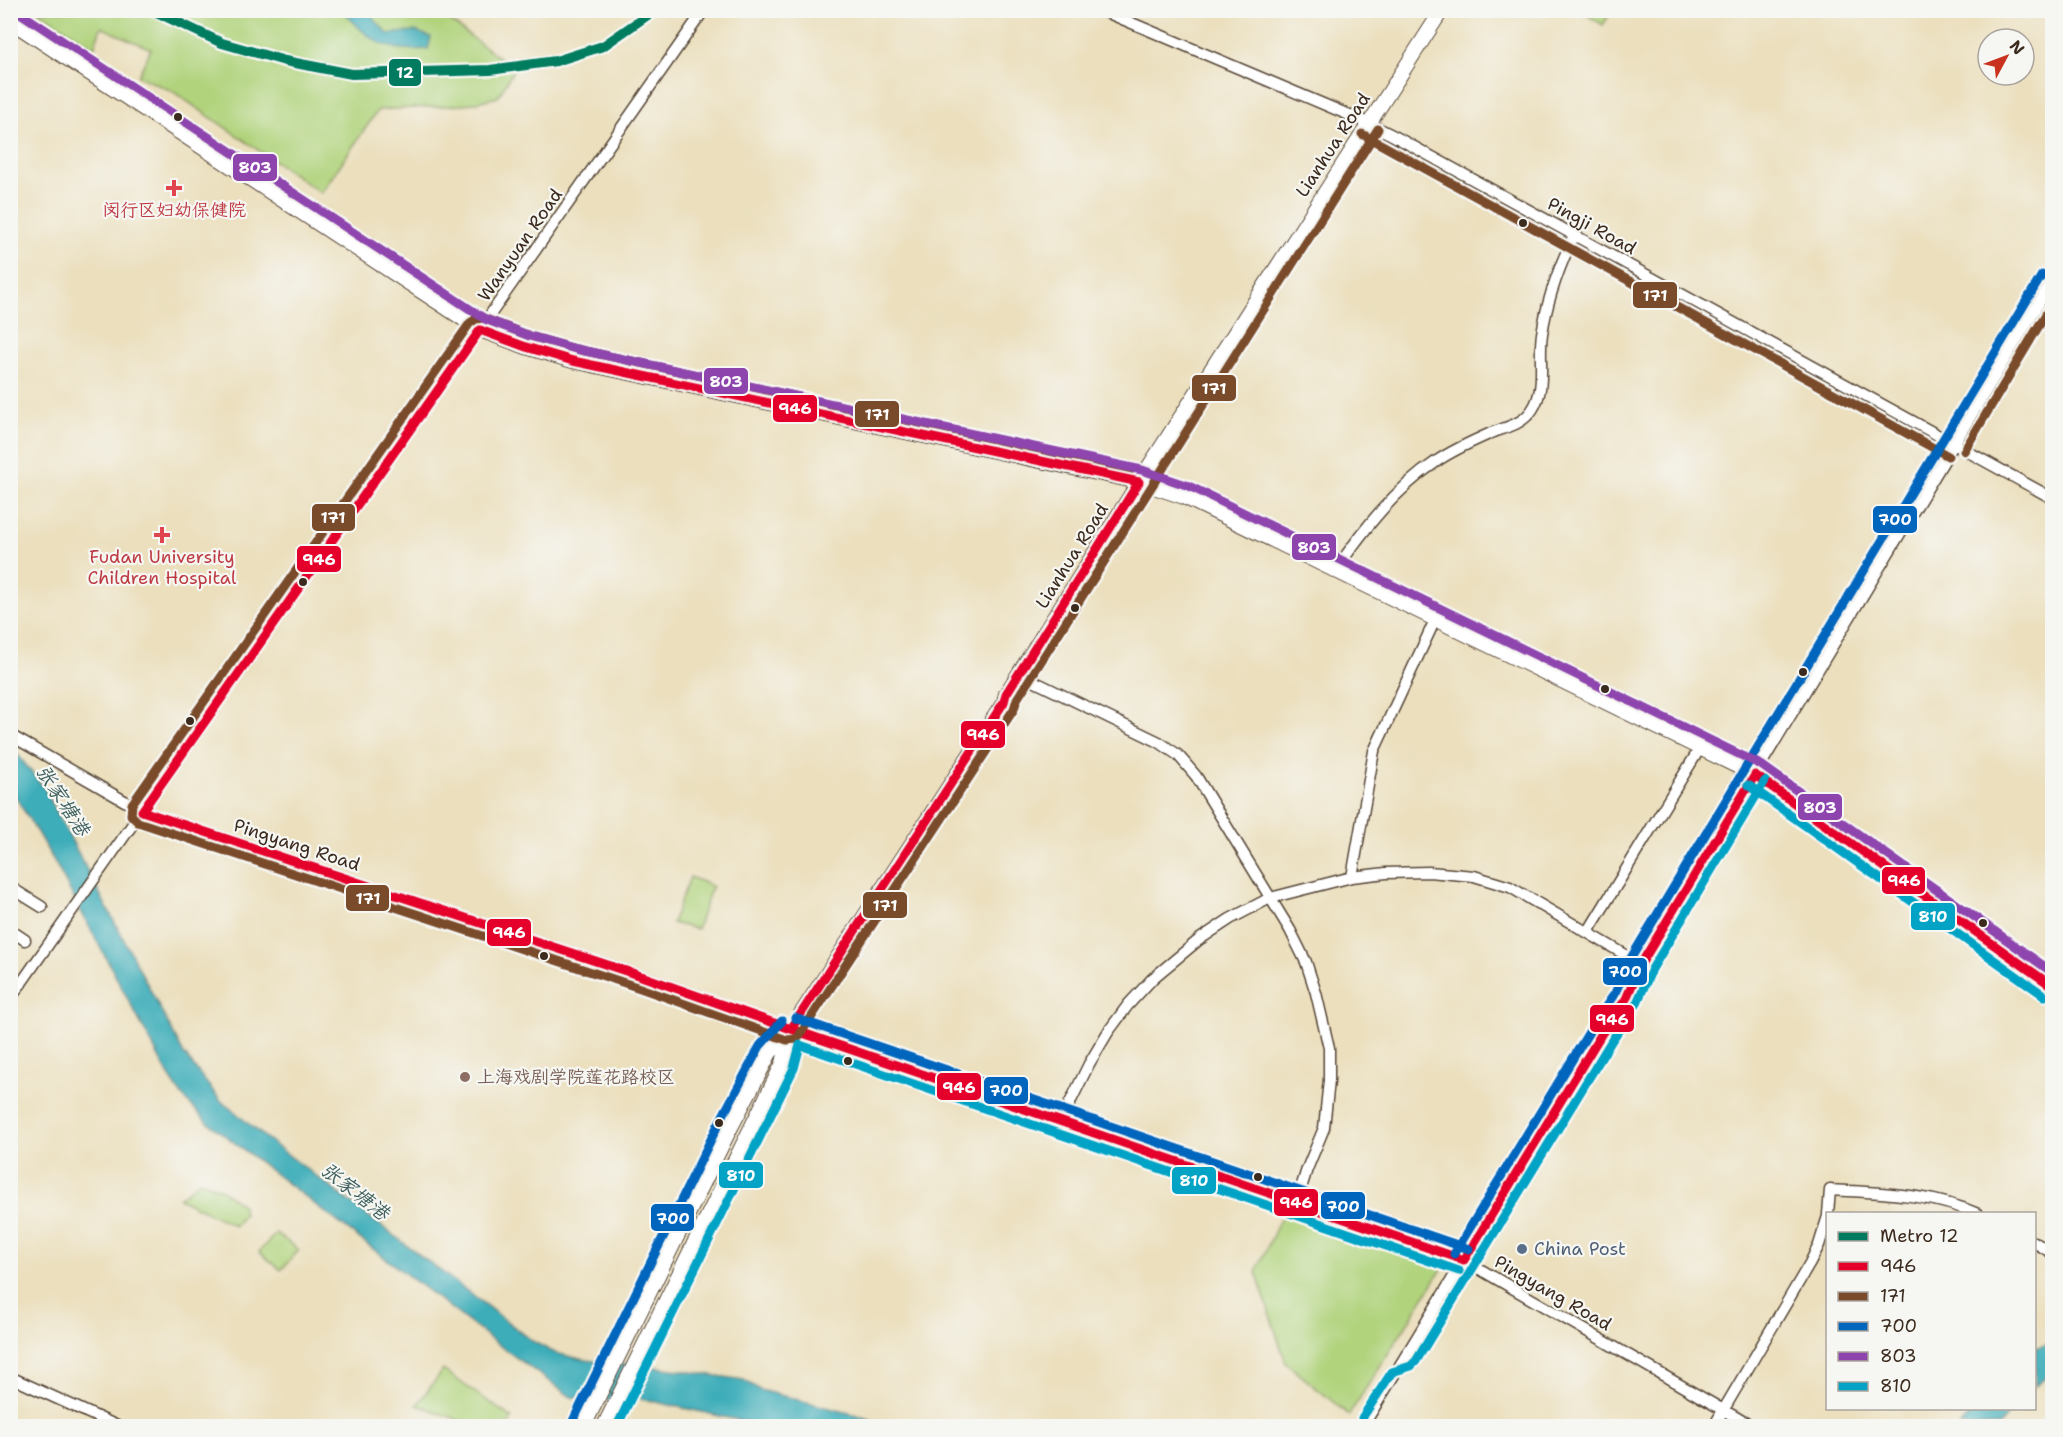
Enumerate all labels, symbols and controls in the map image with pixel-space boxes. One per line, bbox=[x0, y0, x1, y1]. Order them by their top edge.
north arrow bbox=[1976, 27, 2036, 87]
text: N bbox=[2005, 36, 2029, 59]
line badge: 12 bbox=[388, 58, 422, 87]
text: 12 bbox=[396, 62, 414, 83]
street label: Lianhua Road bbox=[1290, 88, 1376, 202]
unlabelled marker bbox=[172, 111, 184, 123]
line badge: 803 bbox=[232, 153, 278, 182]
text: 803 bbox=[238, 157, 272, 178]
marker: 闵行区妇幼保健院 bbox=[165, 179, 183, 197]
street label: Wanyuan Road bbox=[472, 184, 568, 306]
street label: Pingji Road bbox=[1543, 192, 1641, 260]
place label: 闵行区妇幼保健院 bbox=[102, 198, 246, 222]
unlabelled marker bbox=[1517, 217, 1529, 229]
line badge: 171 bbox=[1632, 281, 1678, 309]
text: 171 bbox=[1643, 285, 1667, 306]
line badge: 803 bbox=[703, 367, 749, 395]
text: 803 bbox=[709, 371, 743, 392]
line badge: 171 bbox=[1191, 374, 1237, 402]
text: 171 bbox=[1202, 378, 1226, 399]
line badge: 946 bbox=[772, 394, 818, 423]
text: 946 bbox=[778, 398, 812, 419]
line badge: 171 bbox=[854, 400, 900, 428]
text: 171 bbox=[865, 404, 889, 425]
street label: Lianhua Road bbox=[1030, 499, 1114, 613]
line badge: 171 bbox=[311, 503, 356, 532]
line badge: 700 bbox=[1872, 505, 1918, 534]
text: 171 bbox=[321, 507, 345, 528]
text: 700 bbox=[1878, 509, 1912, 530]
marker: Fudan University Children Hospital bbox=[153, 526, 171, 544]
line badge: 803 bbox=[1291, 533, 1337, 561]
text: 803 bbox=[1297, 537, 1331, 558]
place label: Fudan University Children Hospital bbox=[88, 545, 237, 590]
line badge: 946 bbox=[296, 545, 342, 573]
text: 946 bbox=[302, 549, 336, 570]
unlabelled marker bbox=[297, 576, 309, 588]
unlabelled marker bbox=[1069, 602, 1081, 614]
unlabelled marker bbox=[1797, 666, 1809, 678]
unlabelled marker bbox=[1599, 683, 1611, 695]
unlabelled marker bbox=[184, 715, 196, 727]
line badge: 946 bbox=[960, 720, 1006, 749]
text: 946 bbox=[966, 724, 1000, 745]
water label: 张家塘港 bbox=[30, 759, 97, 842]
line badge: 803 bbox=[1797, 793, 1843, 821]
text: 803 bbox=[1803, 797, 1837, 818]
street label: Pingyang Road bbox=[231, 813, 363, 877]
line badge: 946 bbox=[1881, 866, 1926, 895]
text: 946 bbox=[1887, 870, 1921, 891]
line badge: 171 bbox=[345, 884, 390, 912]
text: 171 bbox=[356, 888, 380, 909]
line badge: 171 bbox=[862, 891, 908, 919]
text: 171 bbox=[873, 895, 897, 916]
line badge: 810 bbox=[1910, 902, 1956, 931]
text: 810 bbox=[1919, 906, 1947, 927]
unlabelled marker bbox=[1977, 917, 1989, 929]
line badge: 946 bbox=[486, 918, 532, 947]
text: 946 bbox=[492, 922, 526, 943]
unlabelled marker bbox=[538, 950, 550, 962]
line badge: 700 bbox=[1602, 957, 1648, 986]
text: 700 bbox=[1608, 961, 1642, 982]
line badge: 946 bbox=[1589, 1004, 1635, 1033]
text: 946 bbox=[1595, 1009, 1629, 1030]
unlabelled marker bbox=[842, 1055, 854, 1067]
place label: 上海戏剧学院莲花路校区 bbox=[477, 1065, 675, 1089]
marker: 上海戏剧学院莲花路校区 bbox=[458, 1070, 472, 1084]
line badge: 946 bbox=[936, 1072, 982, 1101]
line badge: 700 bbox=[983, 1076, 1029, 1105]
text: 946 bbox=[942, 1077, 976, 1098]
text: 700 bbox=[989, 1080, 1023, 1101]
unlabelled marker bbox=[713, 1117, 725, 1129]
water label: 张家塘港 bbox=[315, 1156, 396, 1227]
line badge: 810 bbox=[718, 1161, 764, 1189]
text: 810 bbox=[727, 1165, 755, 1186]
line badge: 810 bbox=[1171, 1166, 1217, 1195]
text: 810 bbox=[1180, 1170, 1208, 1191]
unlabelled marker bbox=[1252, 1171, 1264, 1183]
line badge: 946 bbox=[1273, 1188, 1319, 1217]
line badge: 700 bbox=[1320, 1191, 1366, 1220]
text: 946 bbox=[1279, 1192, 1313, 1213]
text: 700 bbox=[1326, 1196, 1360, 1217]
line badge: 700 bbox=[650, 1203, 695, 1232]
text: 700 bbox=[656, 1208, 690, 1229]
legend bbox=[1826, 1212, 2036, 1410]
text: Metro 12 bbox=[1880, 1224, 1959, 1248]
place label: China Post bbox=[1534, 1237, 1626, 1261]
marker: China Post bbox=[1515, 1242, 1529, 1256]
street label: Pingyang Road bbox=[1490, 1250, 1616, 1336]
text: 946 bbox=[1880, 1254, 1917, 1278]
text: 171 bbox=[1880, 1284, 1906, 1308]
text: 700 bbox=[1880, 1314, 1917, 1338]
text: 803 bbox=[1880, 1344, 1917, 1368]
text: 810 bbox=[1880, 1374, 1912, 1398]

